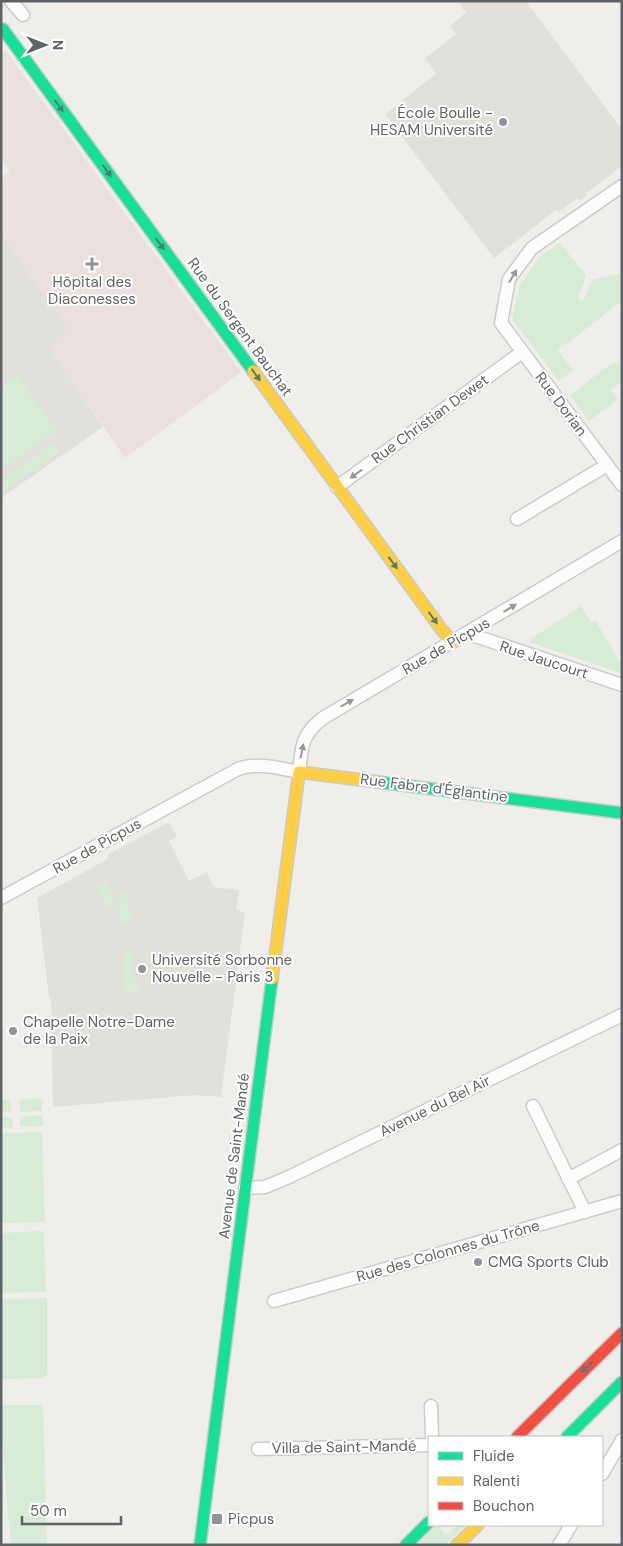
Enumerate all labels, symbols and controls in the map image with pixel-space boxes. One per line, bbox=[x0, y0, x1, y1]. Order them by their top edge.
north arrow bbox=[20, 20, 70, 70]
text: N bbox=[49, 40, 67, 50]
one-way arrow bbox=[54, 99, 65, 112]
place label: École Boulle - HESAM Université bbox=[370, 103, 493, 140]
marker: École Boulle - HESAM Université bbox=[497, 116, 509, 128]
one-way arrow bbox=[101, 164, 112, 177]
one-way arrow bbox=[155, 237, 165, 251]
street label: Rue du Sergent Bauchat bbox=[183, 254, 297, 400]
marker: Hôpital des Diaconesses bbox=[85, 257, 99, 271]
one-way arrow bbox=[508, 269, 517, 283]
place label: Hôpital des Diaconesses bbox=[48, 272, 136, 309]
one-way arrow bbox=[251, 368, 261, 382]
street label: Rue Dorian bbox=[530, 368, 592, 440]
street label: Rue Christian Dewet bbox=[368, 370, 493, 468]
one-way arrow bbox=[350, 468, 363, 479]
one-way arrow bbox=[388, 556, 398, 570]
one-way arrow bbox=[503, 603, 516, 612]
one-way arrow bbox=[428, 611, 438, 625]
street label: Rue de Picpus bbox=[398, 613, 494, 679]
street label: Rue Jaucourt bbox=[497, 636, 591, 684]
one-way arrow bbox=[341, 699, 354, 708]
one-way arrow bbox=[299, 743, 307, 759]
street label: Rue Fabre d'Églantine bbox=[359, 769, 509, 807]
street label: Rue de Picpus bbox=[49, 813, 145, 879]
place label: Université Sorbonne Nouvelle - Paris 3 bbox=[152, 950, 292, 987]
marker: Université Sorbonne Nouvelle - Paris 3 bbox=[136, 963, 148, 975]
place label: Chapelle Notre-Dame de la Paix bbox=[23, 1012, 175, 1049]
marker: Chapelle Notre-Dame de la Paix bbox=[7, 1025, 19, 1037]
street label: Avenue du Bel Air bbox=[376, 1070, 494, 1142]
street label: Avenue de Saint-Mandé bbox=[214, 1072, 254, 1240]
street label: Rue des Colonnes du Trône bbox=[354, 1215, 542, 1287]
place label: CMG Sports Club bbox=[488, 1252, 609, 1272]
marker: CMG Sports Club bbox=[472, 1256, 484, 1268]
one-way arrow bbox=[581, 1361, 593, 1373]
street label: Villa de Saint-Mandé bbox=[271, 1436, 417, 1458]
legend bbox=[428, 1436, 603, 1526]
text: Fluide bbox=[473, 1446, 515, 1466]
text: Ralenti bbox=[473, 1471, 520, 1491]
scale bar bbox=[22, 1494, 121, 1526]
text: Bouchon bbox=[473, 1496, 534, 1516]
text: 50 m bbox=[30, 1501, 67, 1521]
place label: Picpus bbox=[228, 1509, 274, 1529]
marker: Picpus bbox=[210, 1512, 224, 1526]

